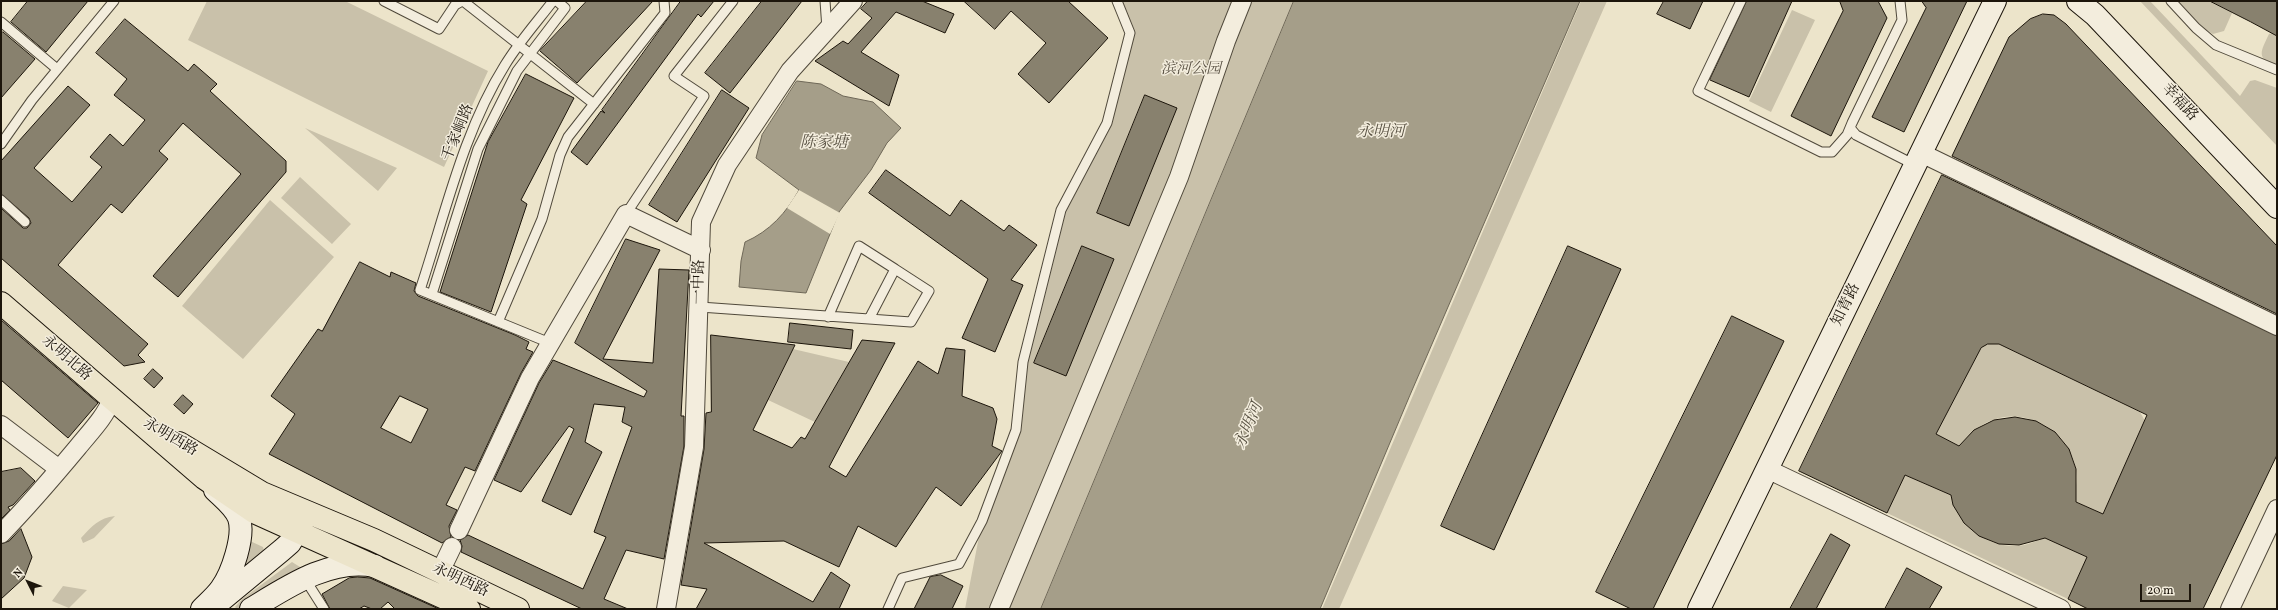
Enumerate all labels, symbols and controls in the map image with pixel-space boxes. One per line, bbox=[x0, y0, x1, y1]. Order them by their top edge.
park label: 滨河公园 bbox=[1161, 61, 1221, 79]
street label: 幸福路 bbox=[2157, 80, 2201, 126]
street label: 千家峒路 bbox=[439, 102, 479, 164]
water label: 永明河 bbox=[1357, 123, 1405, 143]
water label: 陈家塘 bbox=[800, 134, 848, 154]
street label: 一中路 bbox=[691, 259, 709, 305]
street label: 知青路 bbox=[1829, 281, 1865, 329]
street label: 永明北路 bbox=[37, 333, 95, 385]
water label: 永明河 bbox=[1232, 400, 1268, 452]
street label: 永明西路 bbox=[140, 415, 200, 461]
street label: 永明西路 bbox=[429, 560, 491, 602]
north arrow bbox=[8, 562, 48, 602]
text: N bbox=[10, 566, 27, 582]
scale bar bbox=[2142, 576, 2193, 602]
text: 20 m bbox=[2147, 583, 2174, 599]

